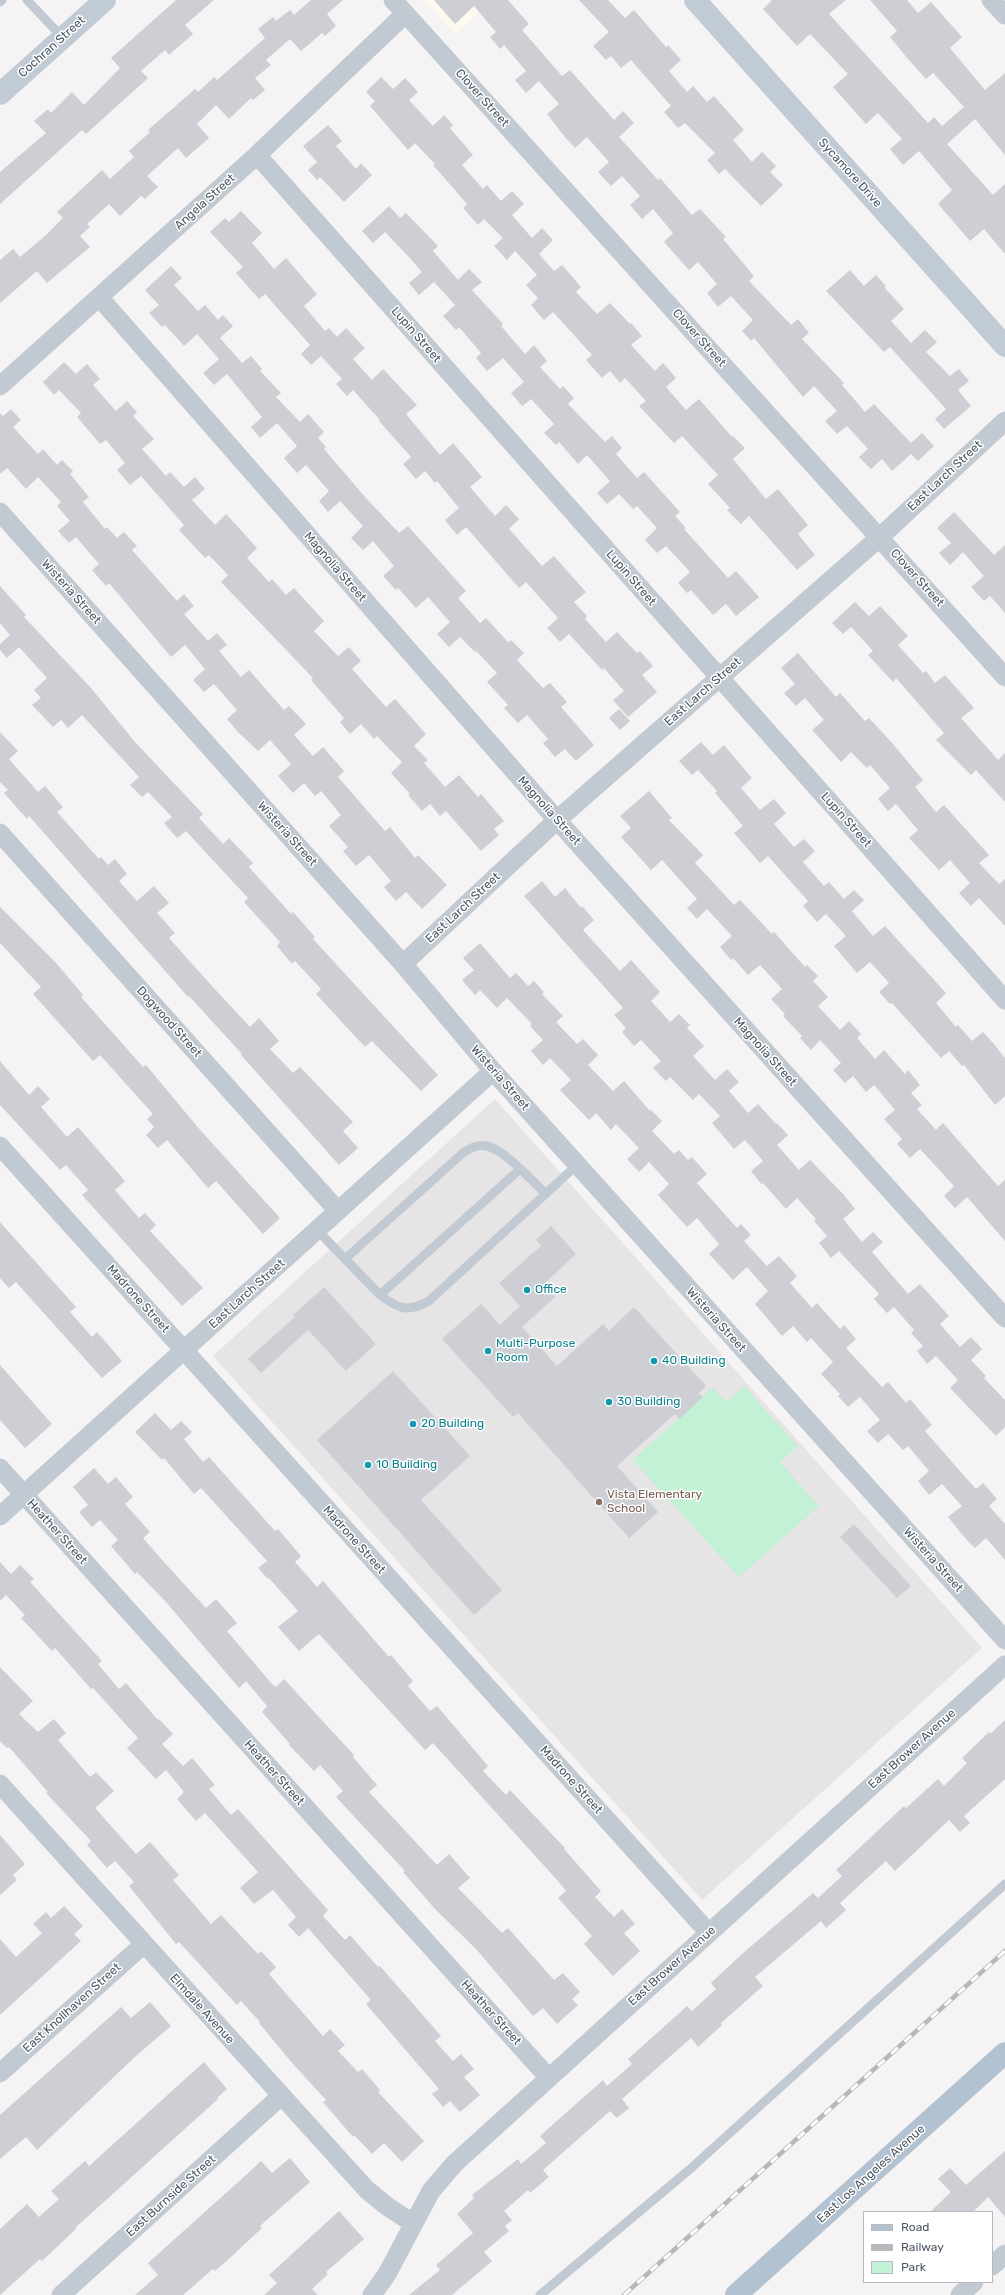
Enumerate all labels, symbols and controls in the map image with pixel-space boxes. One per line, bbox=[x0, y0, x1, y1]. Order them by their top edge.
street label: Cochran Street bbox=[16, 13, 88, 81]
street label: Clover Street bbox=[452, 66, 512, 130]
street label: Sycamore Drive bbox=[815, 136, 885, 210]
street label: Angela Street bbox=[172, 171, 238, 233]
street label: Lupin Street bbox=[388, 304, 444, 366]
street label: Clover Street bbox=[669, 306, 729, 370]
street label: East Larch Street bbox=[905, 438, 985, 514]
street label: Magnolia Street bbox=[301, 529, 369, 605]
street label: Clover Street bbox=[887, 546, 947, 610]
street label: Lupin Street bbox=[603, 547, 659, 609]
street label: Wisteria Street bbox=[38, 557, 104, 627]
street label: East Larch Street bbox=[662, 655, 744, 729]
street label: Magnolia Street bbox=[514, 774, 584, 848]
street label: Lupin Street bbox=[818, 790, 874, 850]
street label: Wisteria Street bbox=[254, 799, 320, 869]
street label: East Larch Street bbox=[423, 870, 503, 946]
street label: Dogwood Street bbox=[133, 984, 205, 1060]
street label: Magnolia Street bbox=[730, 1015, 800, 1089]
street label: Wisteria Street bbox=[468, 1042, 532, 1114]
street label: East Larch Street bbox=[206, 1256, 288, 1332]
street label: Madrone Street bbox=[104, 1262, 172, 1336]
place label: Office bbox=[535, 1283, 567, 1297]
marker: Office bbox=[522, 1285, 532, 1295]
street label: Wisteria Street bbox=[683, 1285, 749, 1355]
place label: Multi-Purpose Room bbox=[496, 1337, 575, 1365]
marker: Multi-Purpose Room bbox=[483, 1346, 493, 1356]
place label: 40 Building bbox=[662, 1354, 726, 1368]
marker: 40 Building bbox=[649, 1356, 659, 1366]
place label: 30 Building bbox=[617, 1395, 680, 1409]
marker: 30 Building bbox=[604, 1397, 614, 1407]
place label: 20 Building bbox=[421, 1417, 484, 1431]
marker: 20 Building bbox=[408, 1419, 418, 1429]
place label: 10 Building bbox=[376, 1458, 437, 1472]
marker: 10 Building bbox=[363, 1460, 373, 1470]
place label: Vista Elementary School bbox=[607, 1488, 702, 1516]
street label: Heather Street bbox=[24, 1496, 90, 1568]
marker: Vista Elementary School bbox=[594, 1497, 604, 1507]
street label: Madrone Street bbox=[320, 1503, 388, 1577]
street label: Wisteria Street bbox=[900, 1525, 966, 1595]
street label: East Brower Avenue bbox=[865, 1706, 959, 1792]
street label: Heather Street bbox=[241, 1737, 307, 1809]
street label: Madrone Street bbox=[537, 1743, 605, 1817]
street label: East Brower Avenue bbox=[625, 1923, 719, 2009]
street label: East Knollhaven Street bbox=[20, 1960, 124, 2056]
street label: Elmdale Avenue bbox=[167, 1971, 237, 2047]
street label: Heather Street bbox=[458, 1977, 524, 2049]
street label: East Los Angeles Avenue bbox=[814, 2122, 928, 2226]
street label: East Burnside Street bbox=[123, 2152, 219, 2240]
legend bbox=[863, 2211, 993, 2283]
text: Road bbox=[901, 2220, 929, 2234]
text: Railway bbox=[901, 2240, 944, 2254]
text: Park bbox=[901, 2260, 926, 2274]

